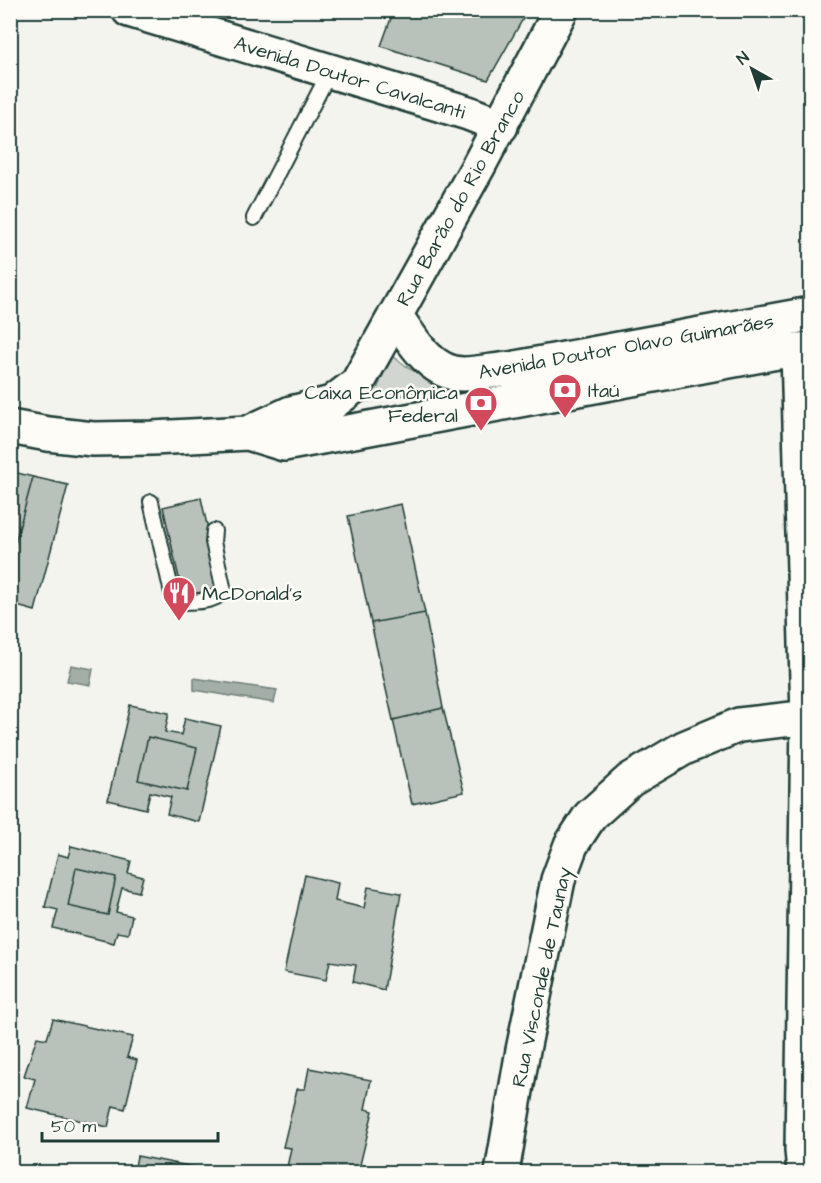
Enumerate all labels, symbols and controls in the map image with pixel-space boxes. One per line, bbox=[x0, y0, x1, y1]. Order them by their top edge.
street label: Avenida Doutor Cavalcanti bbox=[231, 29, 469, 126]
north arrow bbox=[722, 39, 782, 99]
text: N bbox=[732, 47, 754, 70]
street label: Rua Barão do Rio Branco bbox=[390, 85, 532, 311]
street label: Avenida Doutor Olavo Guimarães bbox=[476, 307, 776, 387]
bank icon: Itaú bbox=[547, 372, 583, 419]
place label: Itaú bbox=[588, 377, 619, 405]
place label: Caixa Econômica Federal bbox=[305, 379, 458, 430]
bank icon: Caixa Econômica Federal bbox=[463, 385, 499, 432]
restaurant icon: McDonald's bbox=[161, 575, 197, 622]
place label: McDonald's bbox=[202, 580, 302, 608]
street label: Rua Visconde de Taunay bbox=[505, 865, 580, 1090]
scale bar bbox=[42, 1105, 218, 1143]
text: 50 m bbox=[51, 1114, 96, 1139]

